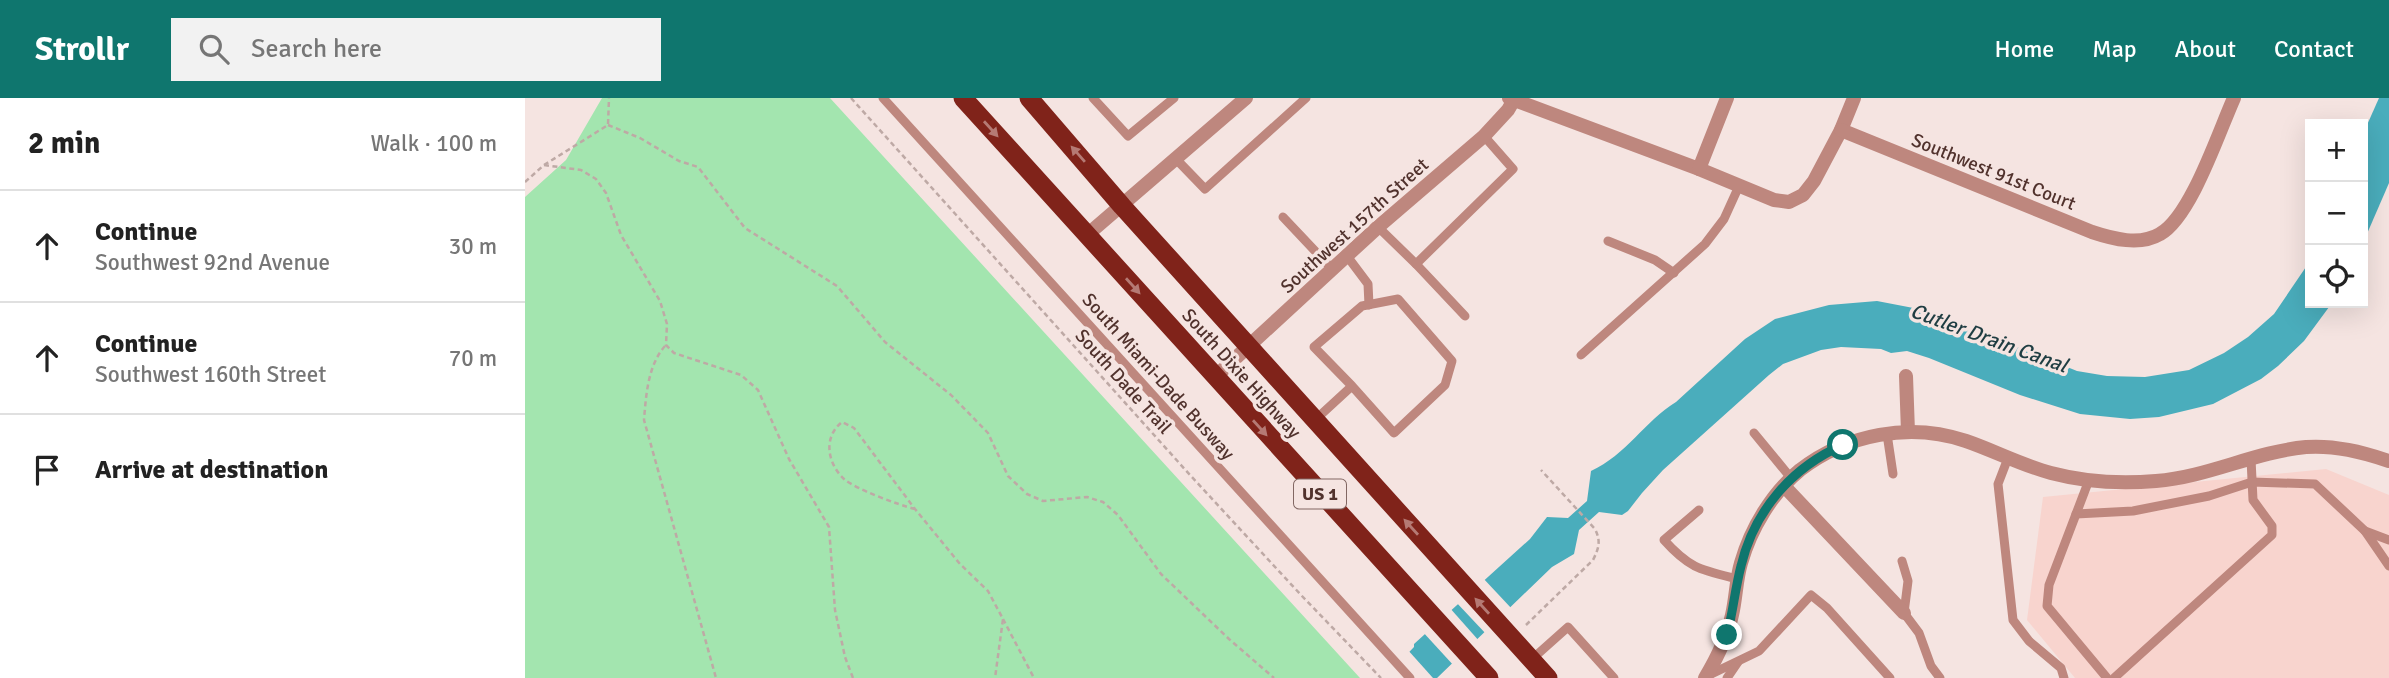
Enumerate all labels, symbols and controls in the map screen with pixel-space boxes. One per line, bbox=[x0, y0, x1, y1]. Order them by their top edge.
search box bbox=[171, 18, 661, 81]
text: Strollr bbox=[35, 29, 129, 70]
icon: search bbox=[195, 30, 233, 68]
text: Search here bbox=[251, 33, 382, 65]
text: Home bbox=[1994, 34, 2054, 64]
text: Map bbox=[2092, 34, 2137, 64]
text: About bbox=[2175, 34, 2236, 64]
text: Contact bbox=[2274, 34, 2354, 64]
map controls bbox=[2305, 119, 2368, 308]
button: + bbox=[2305, 119, 2368, 182]
one-way arrow bbox=[983, 120, 999, 138]
text: 2 min bbox=[28, 125, 100, 162]
street label: Southwest 91st Court bbox=[1908, 128, 2080, 216]
text: Walk · 100 m bbox=[371, 129, 497, 158]
one-way arrow bbox=[1070, 145, 1086, 163]
street label: Southwest 157th Street bbox=[1276, 153, 1434, 299]
button: − bbox=[2305, 182, 2368, 245]
text: Continue bbox=[95, 216, 197, 248]
icon: ahead bbox=[28, 227, 66, 265]
text: 30 m bbox=[449, 232, 497, 261]
button: locate bbox=[2305, 245, 2368, 308]
text: Southwest 92nd Avenue bbox=[95, 248, 330, 277]
one-way arrow bbox=[1125, 277, 1141, 295]
street label: South Miami-Dade Busway bbox=[1077, 288, 1240, 465]
water label: Cutler Drain Canal bbox=[1907, 298, 2073, 379]
street label: South Dixie Highway bbox=[1177, 304, 1306, 444]
street label: South Dade Trail bbox=[1070, 324, 1177, 439]
text: Continue bbox=[95, 328, 197, 360]
icon: ahead bbox=[28, 339, 66, 377]
text: 70 m bbox=[449, 344, 497, 373]
text: Southwest 160th Street bbox=[95, 360, 326, 389]
one-way arrow bbox=[1252, 419, 1268, 436]
route start bbox=[1827, 429, 1858, 460]
icon: arrive bbox=[28, 451, 66, 489]
text: Arrive at destination bbox=[95, 454, 328, 486]
road number: US 1 bbox=[1294, 480, 1346, 508]
one-way arrow bbox=[1403, 518, 1419, 536]
one-way arrow bbox=[1474, 597, 1490, 615]
route end bbox=[1711, 619, 1742, 650]

